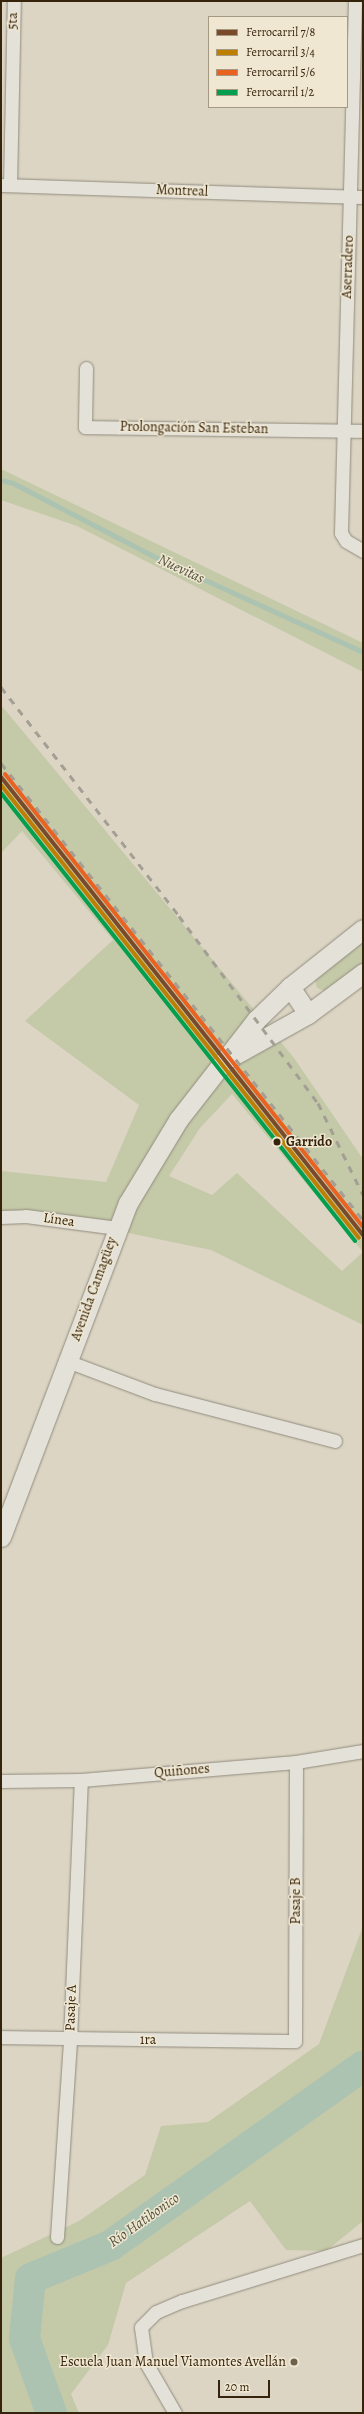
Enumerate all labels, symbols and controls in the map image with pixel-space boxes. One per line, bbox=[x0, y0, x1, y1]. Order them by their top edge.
street label: 5ta bbox=[4, 12, 22, 30]
legend bbox=[208, 16, 348, 108]
text: Ferrocarril 7/8 bbox=[246, 24, 315, 40]
text: Ferrocarril 3/4 bbox=[246, 44, 315, 60]
text: Ferrocarril 5/6 bbox=[246, 64, 315, 80]
text: Ferrocarril 1/2 bbox=[246, 84, 314, 100]
street label: Montreal bbox=[156, 182, 208, 200]
street label: Aserradero bbox=[339, 235, 357, 299]
street label: Prolongación San Esteban bbox=[120, 418, 268, 438]
water label: Nuevitas bbox=[155, 550, 207, 588]
place label: Garrido bbox=[286, 1134, 332, 1150]
marker: Garrido bbox=[271, 1136, 283, 1148]
street label: Línea bbox=[42, 1209, 76, 1231]
street label: Avenida Camagüey bbox=[67, 1235, 121, 1343]
street label: Quiñones bbox=[154, 1760, 210, 1782]
street label: Pasaje B bbox=[288, 1877, 304, 1925]
street label: Pasaje A bbox=[62, 1984, 80, 2032]
street label: 1ra bbox=[140, 2032, 156, 2048]
water label: Río Hatibonico bbox=[105, 2189, 183, 2251]
place label: Escuela Juan Manuel Viamontes Avellán bbox=[60, 2354, 286, 2370]
marker: Escuela Juan Manuel Viamontes Avellán bbox=[289, 2357, 299, 2367]
scale bar bbox=[220, 2372, 272, 2398]
text: 20 m bbox=[225, 2379, 249, 2395]

